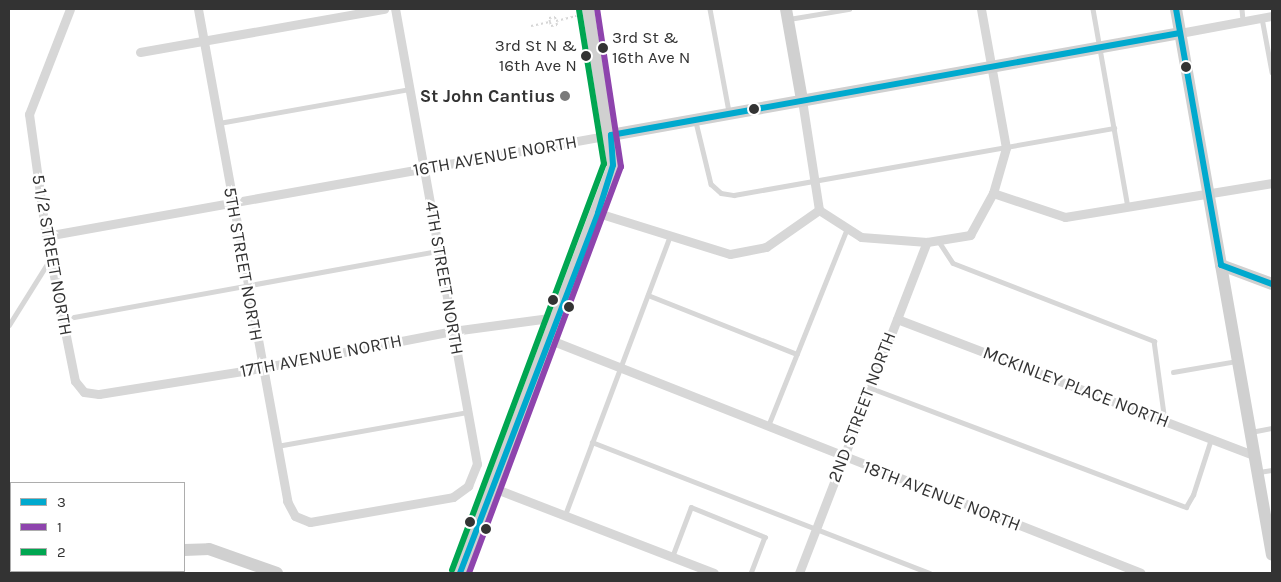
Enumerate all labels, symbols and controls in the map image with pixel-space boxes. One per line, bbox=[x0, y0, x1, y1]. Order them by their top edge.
place label: 3rd St & 16th Ave N bbox=[612, 28, 690, 68]
place label: 3rd St N & 16th Ave N bbox=[495, 36, 577, 76]
marker: 3rd St & 16th Ave N bbox=[598, 43, 608, 53]
marker: 3rd St N & 16th Ave N bbox=[581, 51, 591, 61]
unlabelled marker bbox=[1181, 62, 1191, 72]
place label: St John Cantius bbox=[420, 85, 555, 107]
marker: St John Cantius bbox=[559, 90, 571, 102]
unlabelled marker bbox=[749, 104, 759, 114]
street label: 16TH AVENUE NORTH bbox=[411, 131, 579, 181]
street label: 5 1/2 STREET NORTH bbox=[27, 173, 77, 337]
street label: 5TH STREET NORTH bbox=[219, 185, 267, 343]
street label: 4TH STREET NORTH bbox=[420, 199, 468, 357]
unlabelled marker bbox=[548, 295, 558, 305]
unlabelled marker bbox=[564, 302, 574, 312]
street label: 2ND STREET NORTH bbox=[823, 329, 901, 485]
street label: 17TH AVENUE NORTH bbox=[238, 330, 404, 382]
street label: MCKINLEY PLACE NORTH bbox=[980, 342, 1172, 432]
street label: 18TH AVENUE NORTH bbox=[860, 456, 1024, 536]
legend bbox=[10, 482, 185, 572]
text: 3 bbox=[57, 493, 66, 511]
unlabelled marker bbox=[465, 517, 475, 527]
text: 1 bbox=[57, 518, 62, 536]
unlabelled marker bbox=[481, 524, 491, 534]
text: 2 bbox=[57, 543, 66, 561]

